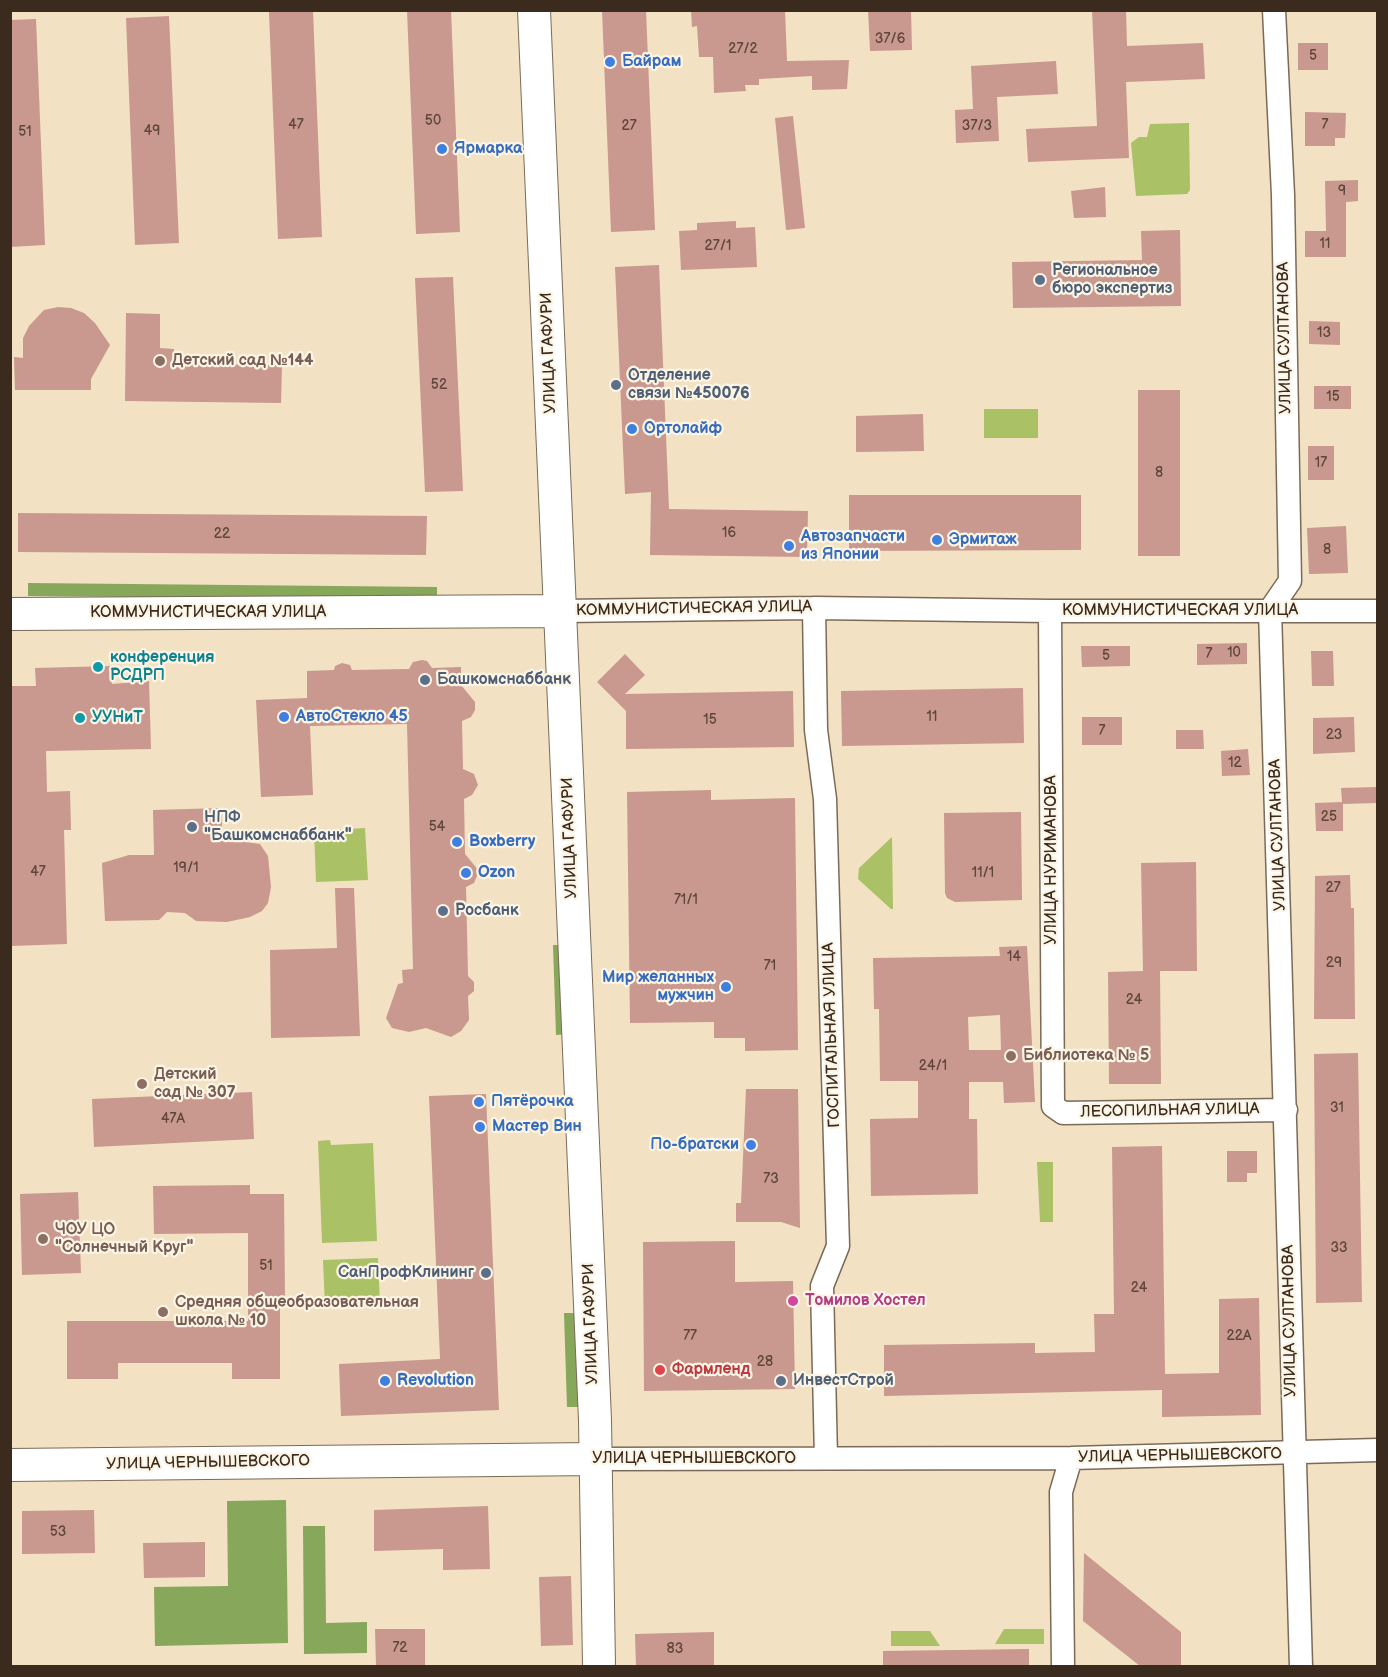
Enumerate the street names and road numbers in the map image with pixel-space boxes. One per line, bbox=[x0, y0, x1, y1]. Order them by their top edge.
street label: УЛИЦА СУЛТАНОВА bbox=[1274, 262, 1296, 414]
street label: УЛИЦА ГАФУРИ bbox=[537, 292, 561, 414]
street label: КОММУНИСТИЧЕСКАЯ УЛИЦА bbox=[576, 597, 812, 621]
street label: КОММУНИСТИЧЕСКАЯ УЛИЦА bbox=[1062, 601, 1298, 621]
street label: КОММУНИСТИЧЕСКАЯ УЛИЦА bbox=[90, 603, 326, 623]
street label: УЛИЦА СУЛТАНОВА bbox=[1266, 759, 1290, 911]
street label: УЛИЦА НУРИМАНОВА bbox=[1042, 775, 1062, 945]
street label: УЛИЦА ГАФУРИ bbox=[558, 777, 582, 899]
street label: ГОСПИТАЛЬНАЯ УЛИЦА bbox=[819, 942, 845, 1128]
street label: ЛЕСОПИЛЬНАЯ УЛИЦА bbox=[1080, 1100, 1260, 1122]
street label: УЛИЦА СУЛТАНОВА bbox=[1279, 1245, 1301, 1397]
street label: УЛИЦА ГАФУРИ bbox=[579, 1263, 603, 1385]
street label: УЛИЦА ЧЕРНЫШЕВСКОГО bbox=[1078, 1445, 1282, 1467]
street label: УЛИЦА ЧЕРНЫШЕВСКОГО bbox=[592, 1449, 796, 1469]
street label: УЛИЦА ЧЕРНЫШЕВСКОГО bbox=[106, 1452, 310, 1474]

